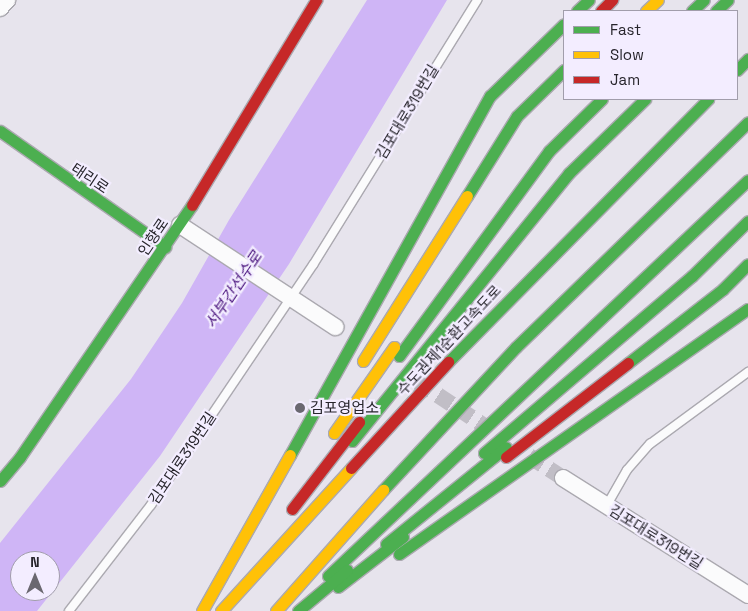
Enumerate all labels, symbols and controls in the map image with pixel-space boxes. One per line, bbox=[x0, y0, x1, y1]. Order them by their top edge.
legend bbox=[563, 10, 738, 100]
text: Fast bbox=[610, 20, 641, 39]
text: Slow bbox=[610, 45, 644, 64]
street label: 김포대로319번길 bbox=[372, 61, 442, 163]
text: Jam bbox=[610, 70, 640, 89]
street label: 태리로 bbox=[68, 159, 112, 197]
street label: 인향로 bbox=[134, 215, 172, 259]
water label: 서부간선수로 bbox=[201, 248, 267, 332]
street label: 수도권제1순환고속도로 bbox=[393, 281, 505, 399]
place label: 김포영업소 bbox=[310, 399, 379, 417]
marker: 김포영업소 bbox=[294, 402, 306, 414]
street label: 김포대로319번길 bbox=[145, 409, 219, 507]
street label: 김포대로319번길 bbox=[606, 501, 706, 573]
north arrow bbox=[10, 551, 60, 601]
text: N bbox=[30, 553, 40, 571]

